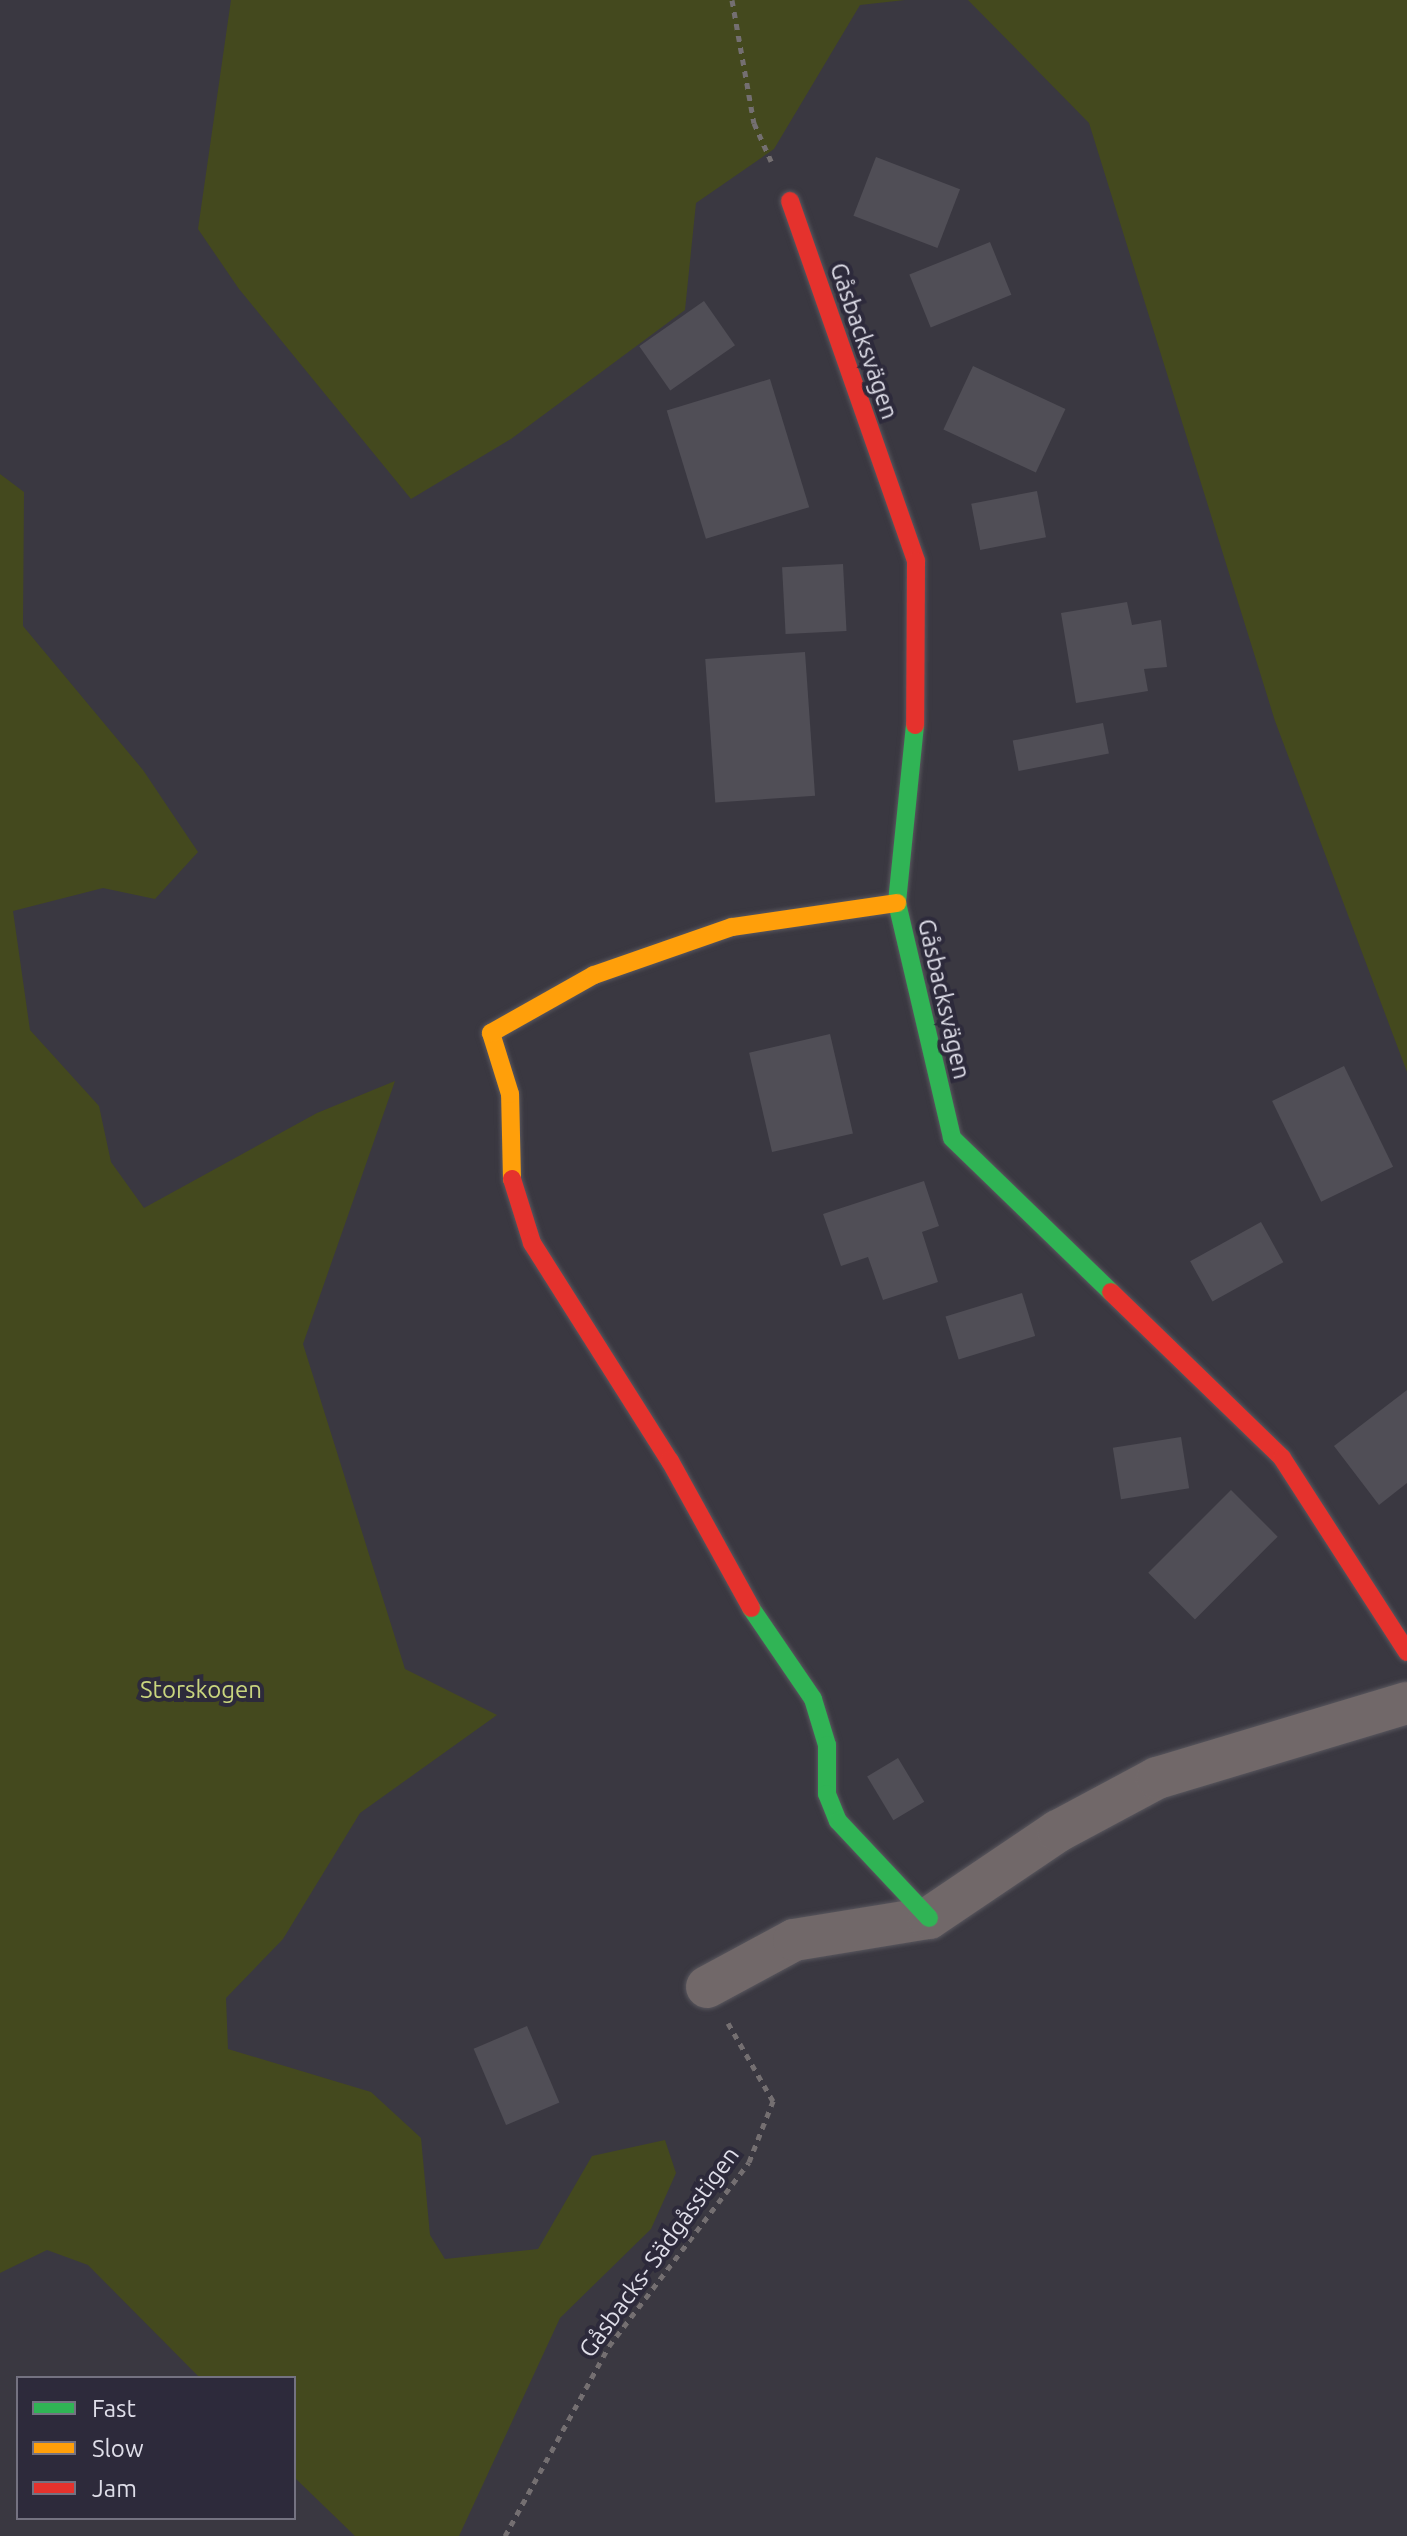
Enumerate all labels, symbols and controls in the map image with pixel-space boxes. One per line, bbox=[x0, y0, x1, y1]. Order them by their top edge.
street label: Gåsbacksvägen bbox=[824, 259, 904, 423]
street label: Gåsbacksvägen bbox=[912, 916, 976, 1082]
park label: Storskogen bbox=[140, 1676, 262, 1704]
street label: Gåsbacks- Sädgåsstigen bbox=[573, 2141, 745, 2363]
legend bbox=[16, 2376, 296, 2520]
text: Fast bbox=[92, 2395, 136, 2422]
text: Slow bbox=[92, 2435, 144, 2462]
text: Jam bbox=[92, 2475, 137, 2502]

